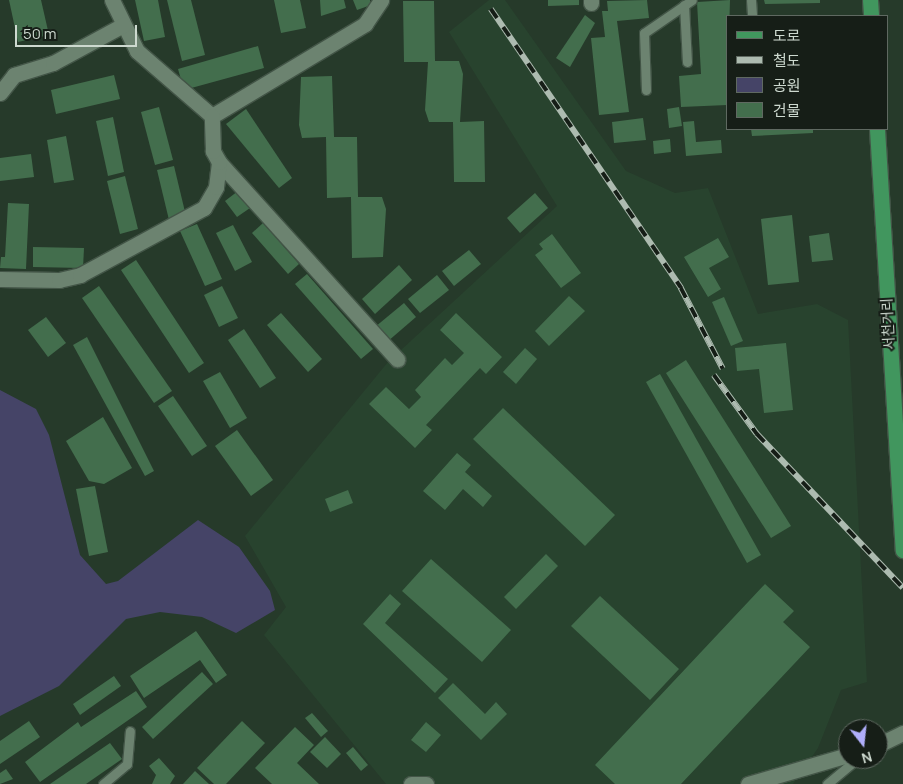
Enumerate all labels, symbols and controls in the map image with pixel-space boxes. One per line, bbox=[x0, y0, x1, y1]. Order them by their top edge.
scale bar bbox=[18, 15, 140, 47]
legend bbox=[726, 15, 888, 130]
text: 50 m bbox=[23, 23, 57, 44]
text: 도로 bbox=[773, 25, 801, 46]
text: 철도 bbox=[773, 50, 801, 71]
text: 공원 bbox=[773, 75, 801, 96]
text: 건물 bbox=[773, 100, 801, 121]
street label: 서천거리 bbox=[878, 298, 898, 350]
north arrow bbox=[838, 719, 888, 769]
text: N bbox=[860, 747, 874, 768]

